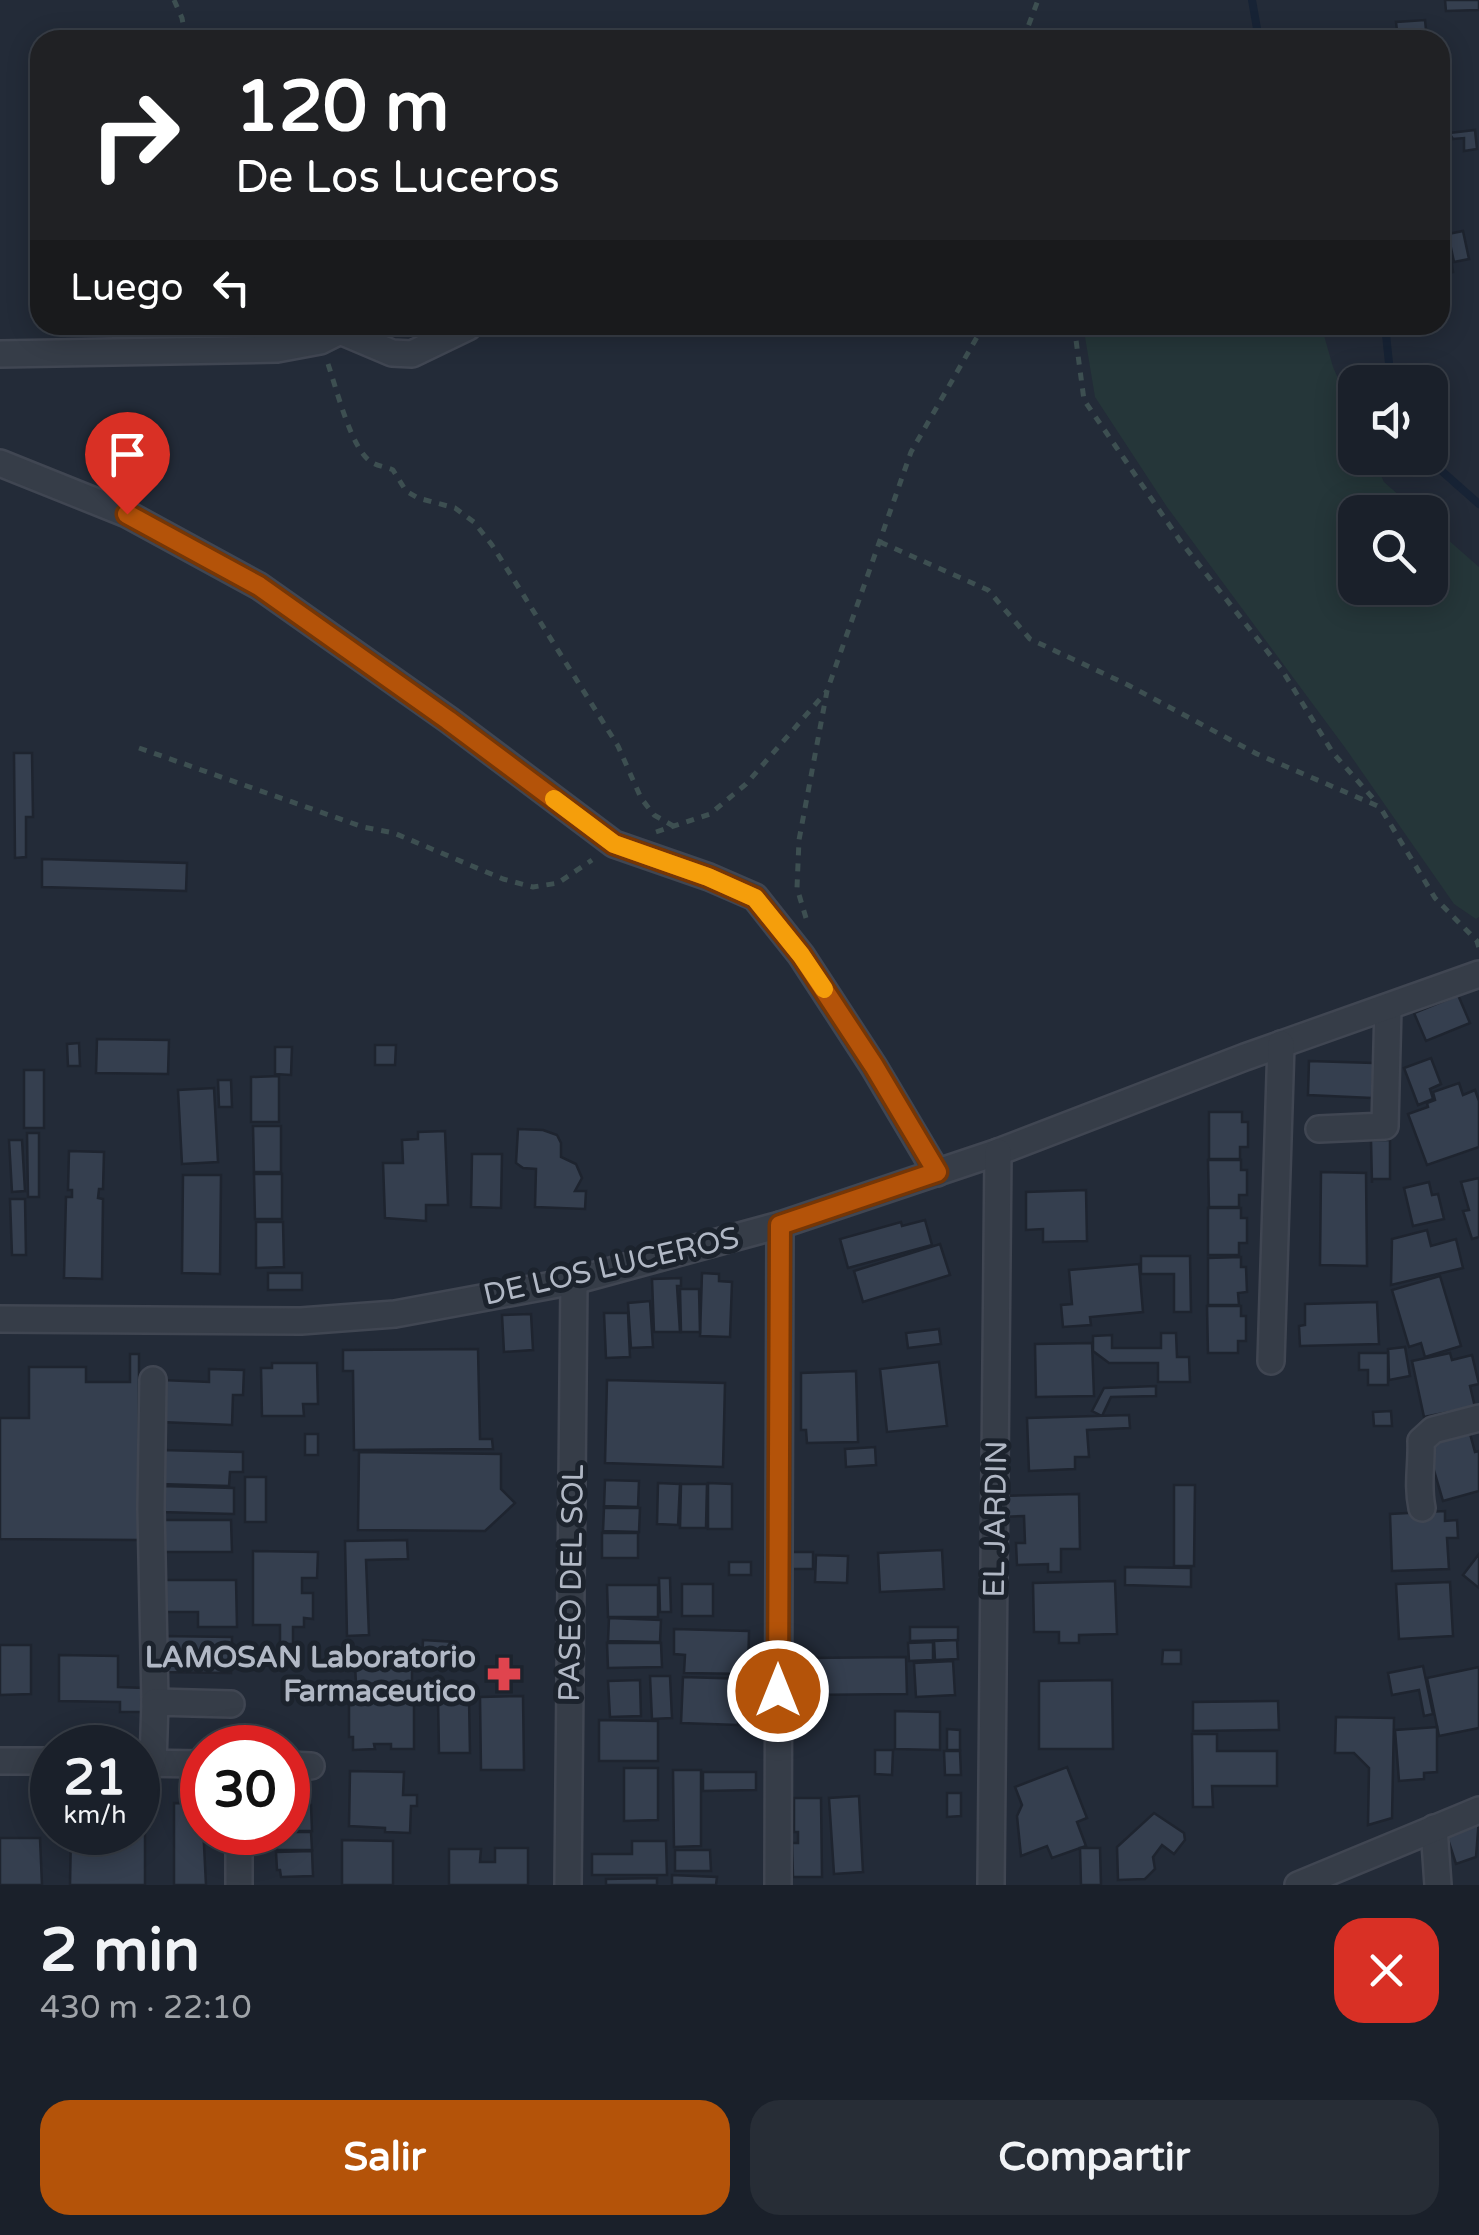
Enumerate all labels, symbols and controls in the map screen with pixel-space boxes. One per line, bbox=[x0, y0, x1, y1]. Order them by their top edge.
text: 120 m bbox=[235, 66, 449, 150]
icon: right bbox=[70, 70, 200, 200]
text: De Los Luceros bbox=[235, 151, 560, 205]
icon: left bbox=[204, 260, 259, 315]
text: Luego bbox=[70, 265, 184, 311]
map controls bbox=[1338, 365, 1448, 605]
button: sound bbox=[1338, 365, 1448, 475]
pin bbox=[85, 412, 170, 515]
icon: arrive bbox=[100, 427, 155, 482]
button: search bbox=[1338, 495, 1448, 605]
street label: DE LOS LUCEROS bbox=[480, 1219, 742, 1314]
street label: EL JARDIN bbox=[976, 1440, 1015, 1598]
street label: PASEO DEL SOL bbox=[551, 1464, 592, 1702]
place label: LAMOSAN Laboratorio Farmaceutico bbox=[145, 1639, 476, 1710]
position arrow bbox=[726, 1639, 830, 1743]
pharmacy icon: LAMOSAN Laboratorio Farmaceutico bbox=[485, 1655, 523, 1693]
speed limit sign: 30 bbox=[180, 1725, 310, 1855]
text: 21 bbox=[64, 1748, 126, 1808]
text: km/h bbox=[64, 1800, 126, 1830]
text: 2 min bbox=[40, 1915, 200, 1987]
button: close bbox=[1334, 1918, 1439, 2023]
text: 430 m · 22:10 bbox=[40, 1989, 252, 2027]
button: Salir bbox=[40, 2100, 730, 2215]
button: Compartir bbox=[750, 2100, 1439, 2215]

